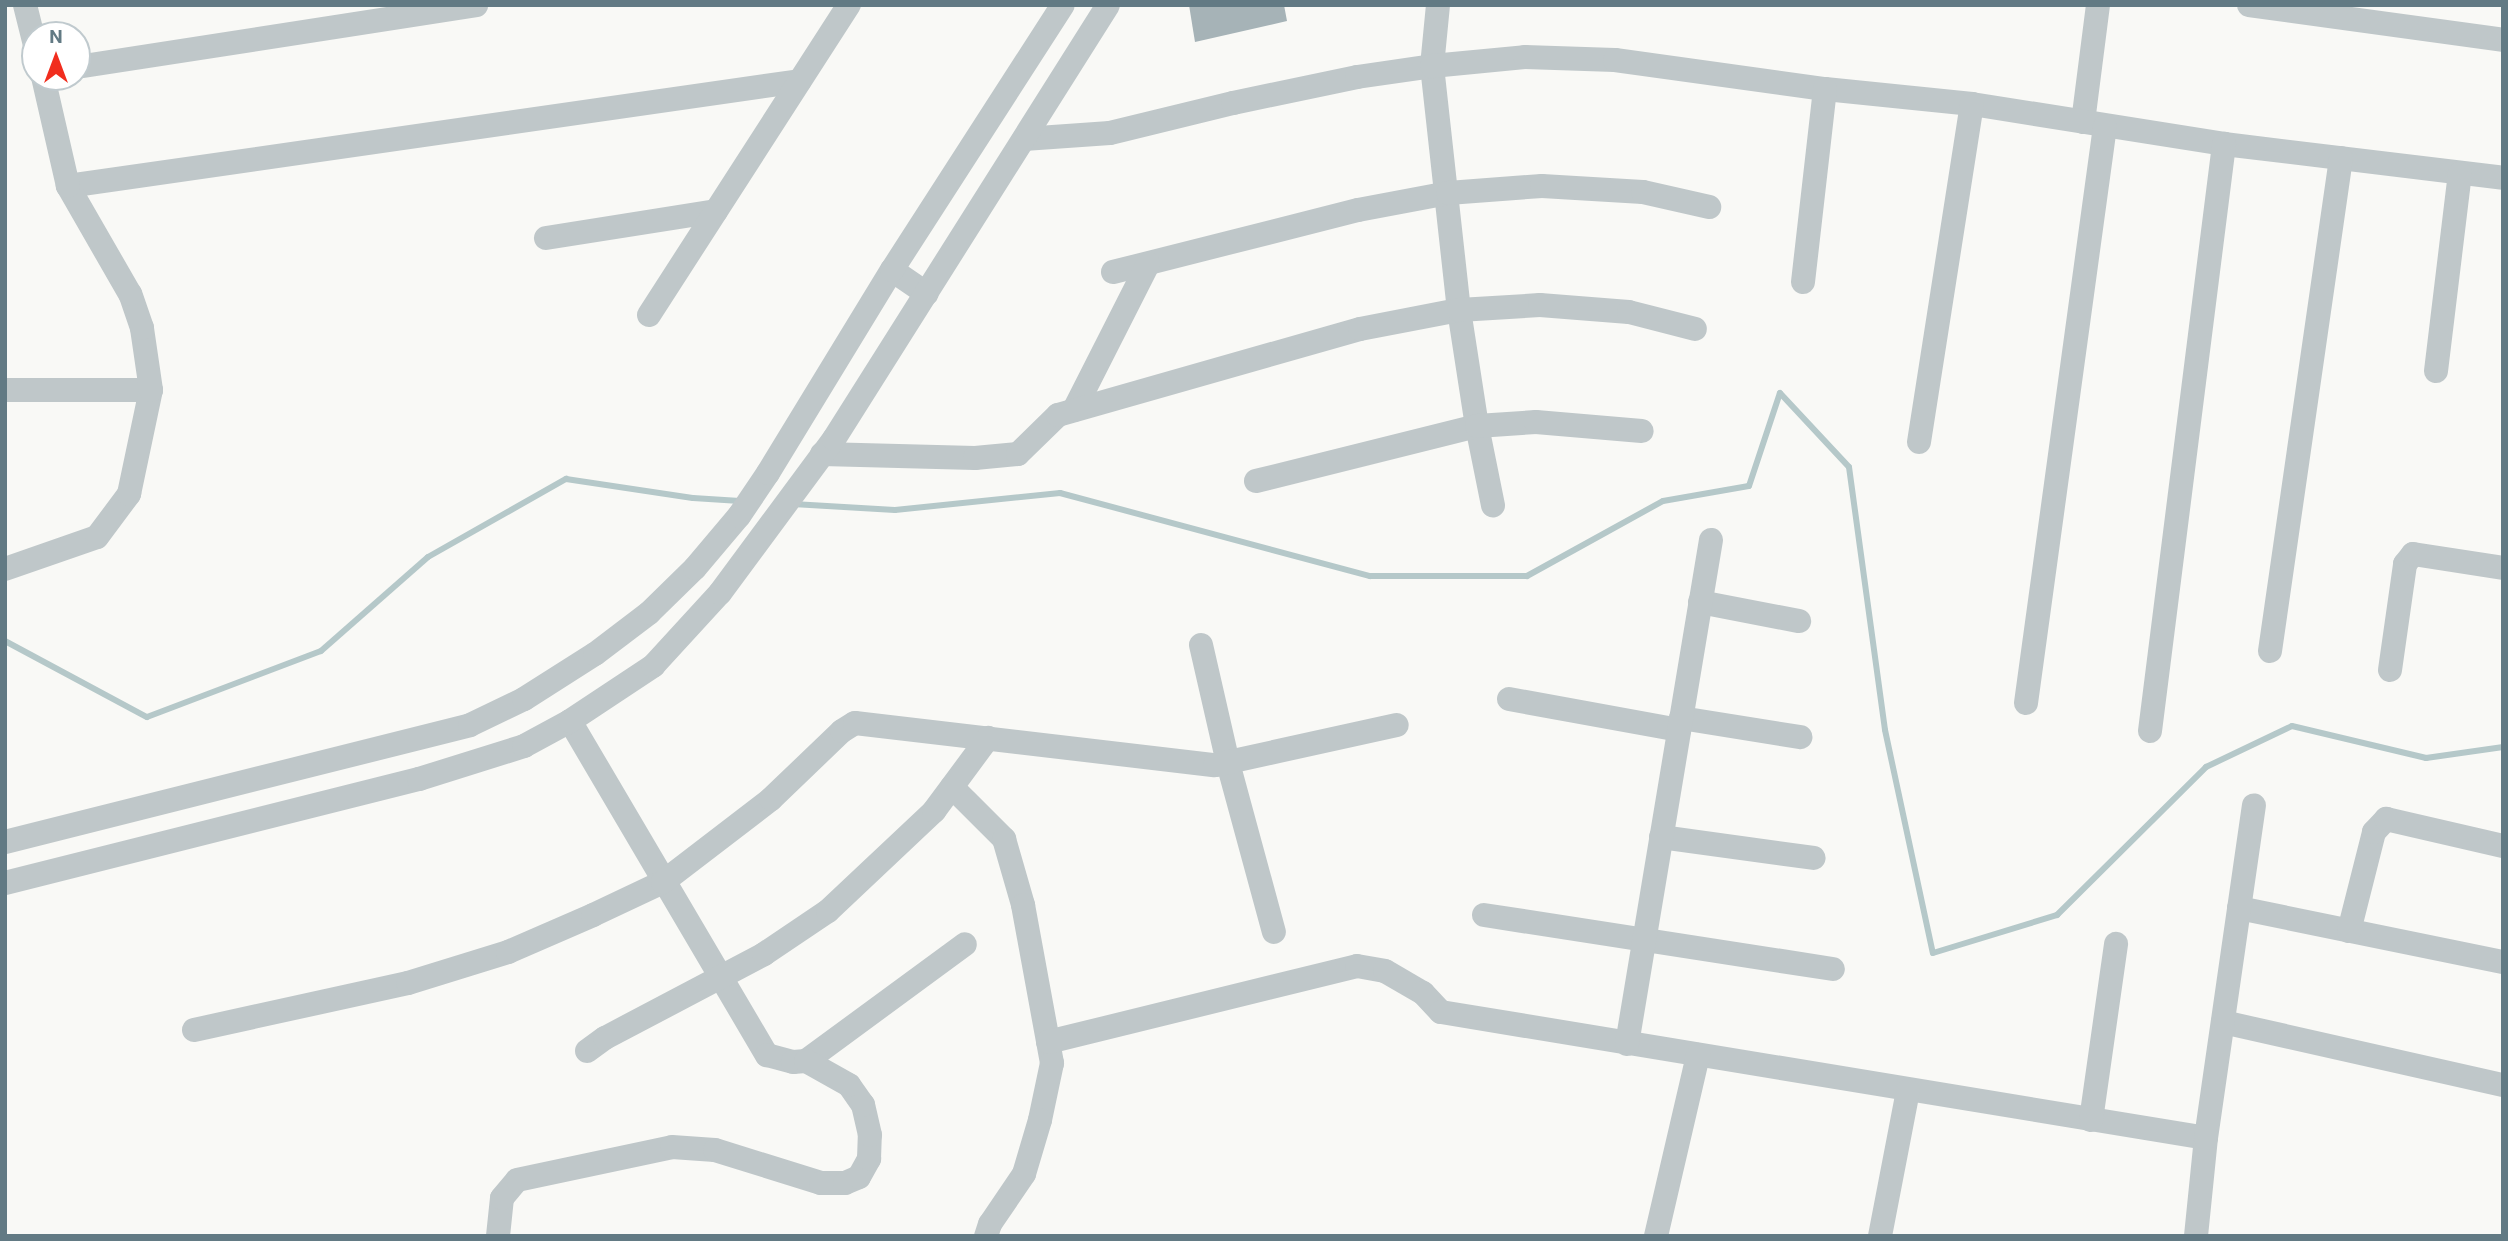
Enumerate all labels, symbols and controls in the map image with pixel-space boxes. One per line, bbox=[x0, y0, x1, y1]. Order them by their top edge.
north arrow bbox=[21, 21, 91, 91]
text: N bbox=[49, 25, 63, 48]

